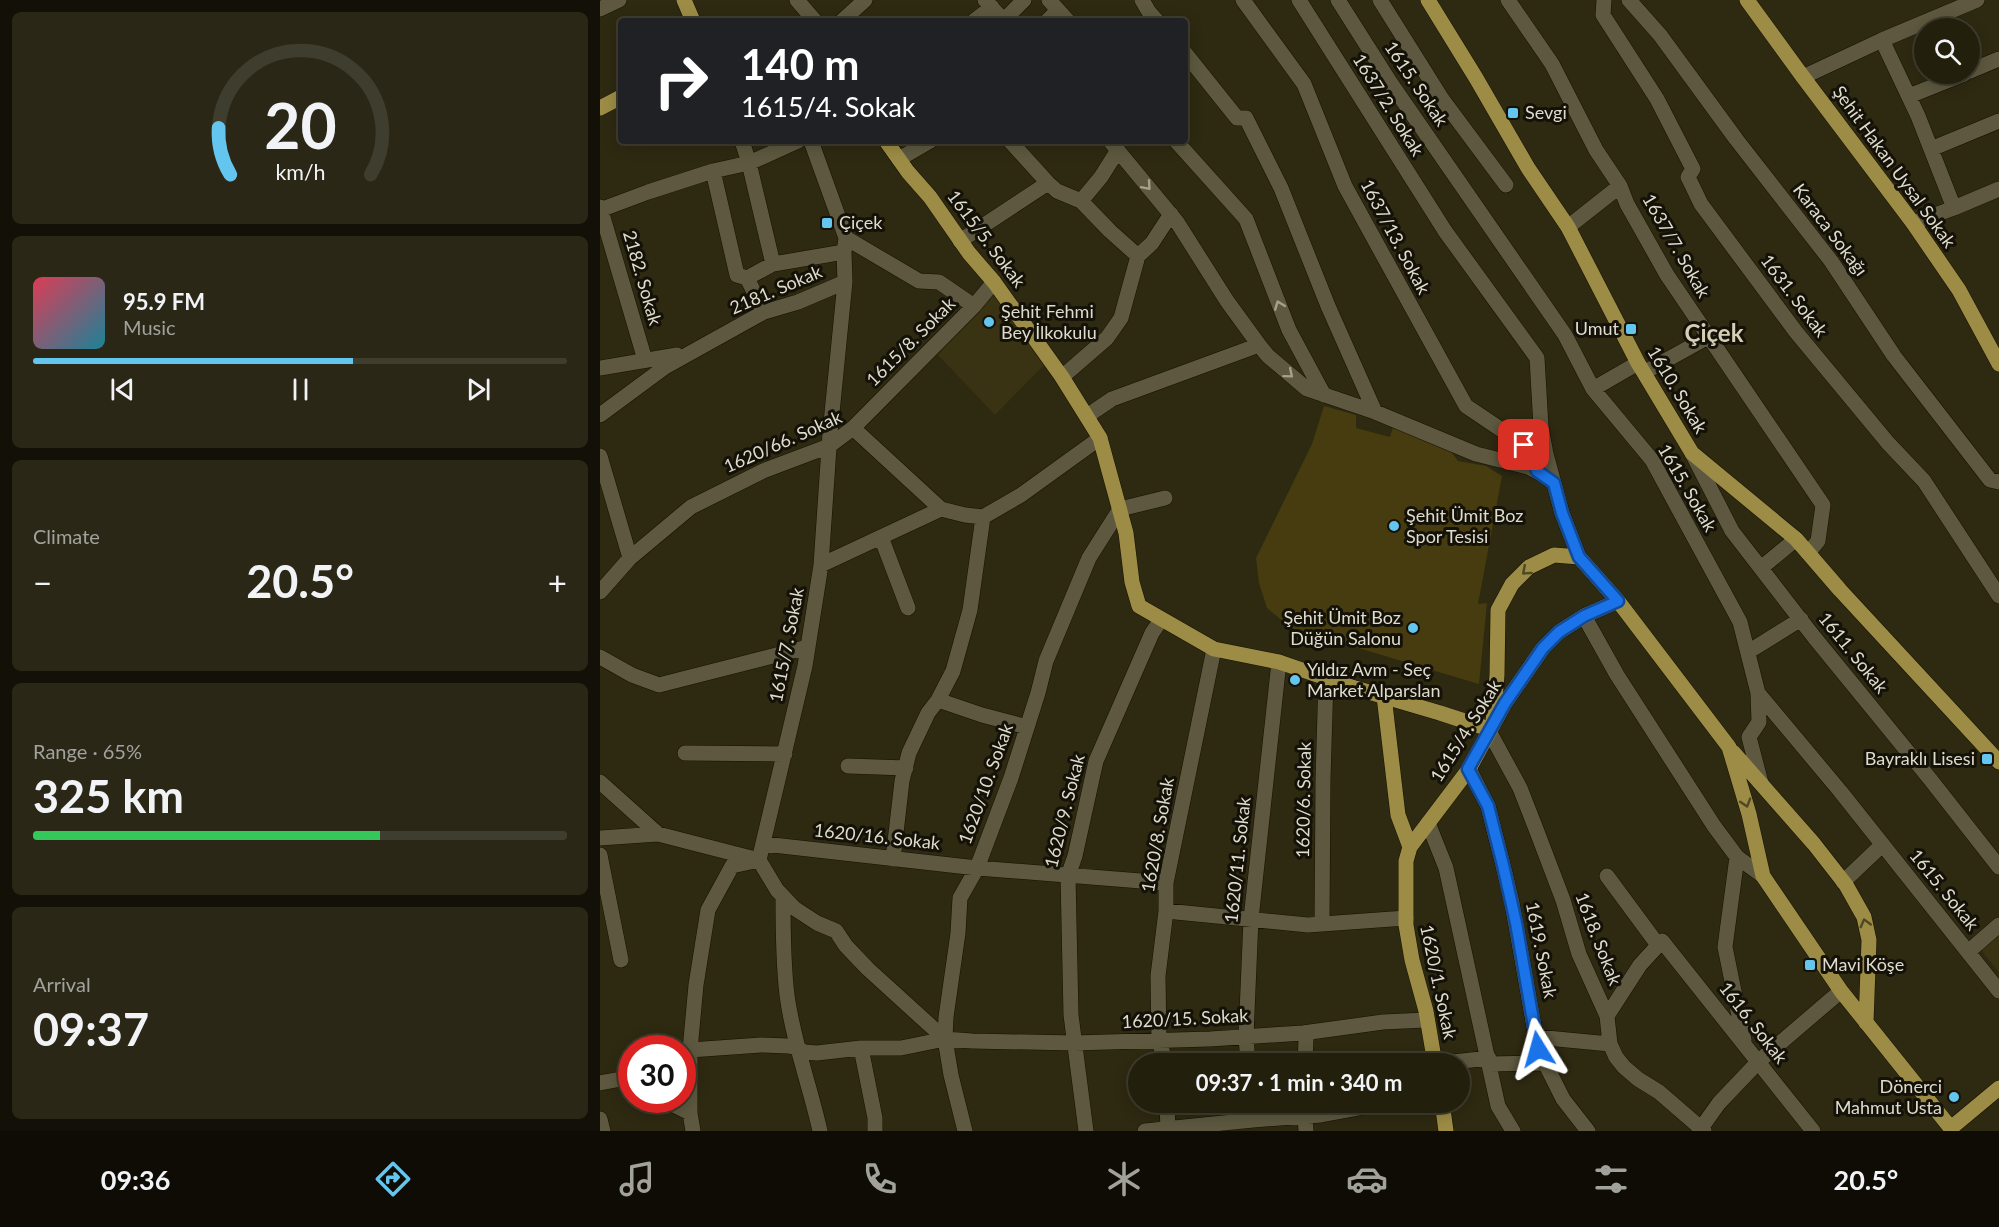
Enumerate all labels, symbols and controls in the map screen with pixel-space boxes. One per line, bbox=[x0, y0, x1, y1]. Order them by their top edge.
map controls bbox=[1914, 18, 1980, 84]
button: search bbox=[1914, 18, 1980, 84]
street label: 1615. Sokak bbox=[1380, 37, 1454, 131]
text: 140 m bbox=[741, 39, 859, 89]
icon: right bbox=[642, 42, 720, 120]
street label: 1637/2. Sokak bbox=[1349, 49, 1429, 160]
street label: Şehit Hakan Uysal Sokak bbox=[1829, 81, 1961, 252]
text: 20 bbox=[264, 87, 336, 162]
text: 1615/4. Sokak bbox=[741, 90, 916, 123]
place label: Sevgi bbox=[1525, 101, 1567, 123]
marker: Sevgi bbox=[1506, 106, 1520, 120]
text: km/h bbox=[275, 159, 325, 185]
street label: 1637/13. Sokak bbox=[1356, 175, 1436, 298]
one-way arrow bbox=[1140, 179, 1151, 190]
street label: Karaca Sokağı bbox=[1789, 179, 1873, 280]
street label: 1615/5. Sokak bbox=[943, 185, 1031, 292]
street label: 1637/7. Sokak bbox=[1638, 190, 1716, 302]
place label: Çiçek bbox=[839, 211, 883, 233]
marker: Çiçek bbox=[820, 216, 834, 230]
street label: 2182. Sokak bbox=[619, 228, 667, 329]
street label: 1631. Sokak bbox=[1757, 250, 1834, 342]
street label: 2181. Sokak bbox=[726, 260, 826, 318]
text: 95.9 FM bbox=[123, 288, 205, 315]
street label: 1615/8. Sokak bbox=[861, 292, 960, 390]
place label: Şehit Fehmi Bey İlkokulu bbox=[1001, 300, 1097, 343]
one-way arrow bbox=[1274, 300, 1286, 311]
text: Music bbox=[123, 315, 176, 339]
marker: Şehit Fehmi Bey İlkokulu bbox=[982, 315, 996, 329]
place label: Umut bbox=[1575, 317, 1620, 339]
district label: Çiçek bbox=[1685, 318, 1744, 347]
marker: Umut bbox=[1624, 322, 1638, 336]
street label: 1610. Sokak bbox=[1643, 342, 1713, 438]
one-way arrow bbox=[1282, 367, 1293, 378]
icon: previous bbox=[106, 373, 139, 406]
icon: pause bbox=[284, 373, 317, 406]
icon: next bbox=[462, 373, 495, 406]
street label: 1620/66. Sokak bbox=[720, 405, 846, 477]
pin bbox=[1498, 419, 1549, 470]
icon: arrive bbox=[1507, 428, 1540, 461]
street label: 1615. Sokak bbox=[1654, 440, 1722, 536]
place label: Şehit Ümit Boz Spor Tesisi bbox=[1406, 504, 1523, 547]
marker: Şehit Ümit Boz Spor Tesisi bbox=[1387, 519, 1401, 533]
text: Climate bbox=[33, 524, 100, 548]
text: 20.5° bbox=[246, 554, 354, 608]
text: − bbox=[33, 562, 52, 602]
text: + bbox=[548, 562, 567, 602]
one-way arrow bbox=[1521, 564, 1532, 575]
street label: 1615/7. Sokak bbox=[764, 585, 808, 704]
place label: Şehit Ümit Boz Düğün Salonu bbox=[1284, 606, 1401, 649]
street label: 1611. Sokak bbox=[1814, 607, 1894, 698]
marker: Şehit Ümit Boz Düğün Salonu bbox=[1406, 621, 1420, 635]
place label: Yıldız Avm - Seç Market Alparslan bbox=[1307, 658, 1440, 701]
marker: Yıldız Avm - Seç Market Alparslan bbox=[1288, 673, 1302, 687]
street label: 1615/4. Sokak bbox=[1425, 675, 1506, 786]
street label: 1620/10. Sokak bbox=[953, 720, 1017, 847]
text: Range · 65% bbox=[33, 739, 142, 763]
street label: 1620/6. Sokak bbox=[1291, 741, 1315, 858]
place label: Bayraklı Lisesi bbox=[1865, 747, 1975, 769]
street label: 1620/9. Sokak bbox=[1039, 751, 1089, 870]
marker: Bayraklı Lisesi bbox=[1980, 752, 1994, 766]
text: 325 km bbox=[33, 769, 184, 823]
street label: 1620/8. Sokak bbox=[1136, 775, 1178, 894]
street label: 1620/11. Sokak bbox=[1219, 795, 1255, 924]
one-way arrow bbox=[1739, 797, 1751, 808]
street label: 1620/16. Sokak bbox=[813, 818, 942, 854]
street label: 1615. Sokak bbox=[1905, 844, 1985, 935]
street label: 1618. Sokak bbox=[1571, 889, 1627, 989]
street label: 1619. Sokak bbox=[1522, 900, 1562, 1001]
one-way arrow bbox=[1860, 918, 1872, 929]
street label: 1620/1. Sokak bbox=[1416, 923, 1462, 1042]
place label: Mavi Köşe bbox=[1822, 953, 1904, 975]
marker: Mavi Köşe bbox=[1803, 958, 1817, 972]
text: Arrival bbox=[33, 972, 91, 996]
street label: 1616. Sokak bbox=[1715, 977, 1793, 1068]
text: 09:37 bbox=[33, 1002, 149, 1056]
street label: 1620/15. Sokak bbox=[1121, 1004, 1250, 1032]
position arrow bbox=[1506, 1017, 1570, 1081]
speed limit sign: 30 bbox=[618, 1035, 696, 1113]
text: 09:37 · 1 min · 340 m bbox=[1196, 1069, 1402, 1096]
place label: Dönerci Mahmut Usta bbox=[1835, 1075, 1942, 1118]
marker: Dönerci Mahmut Usta bbox=[1947, 1090, 1961, 1104]
icon: directions bbox=[372, 1158, 414, 1200]
icon: music bbox=[616, 1158, 658, 1200]
icon: phone bbox=[859, 1158, 901, 1200]
icon: climate bbox=[1103, 1158, 1145, 1200]
icon: car bbox=[1346, 1158, 1388, 1200]
icon: filters bbox=[1590, 1158, 1632, 1200]
text: 09:36 bbox=[101, 1163, 170, 1196]
text: 20.5° bbox=[1834, 1163, 1898, 1196]

